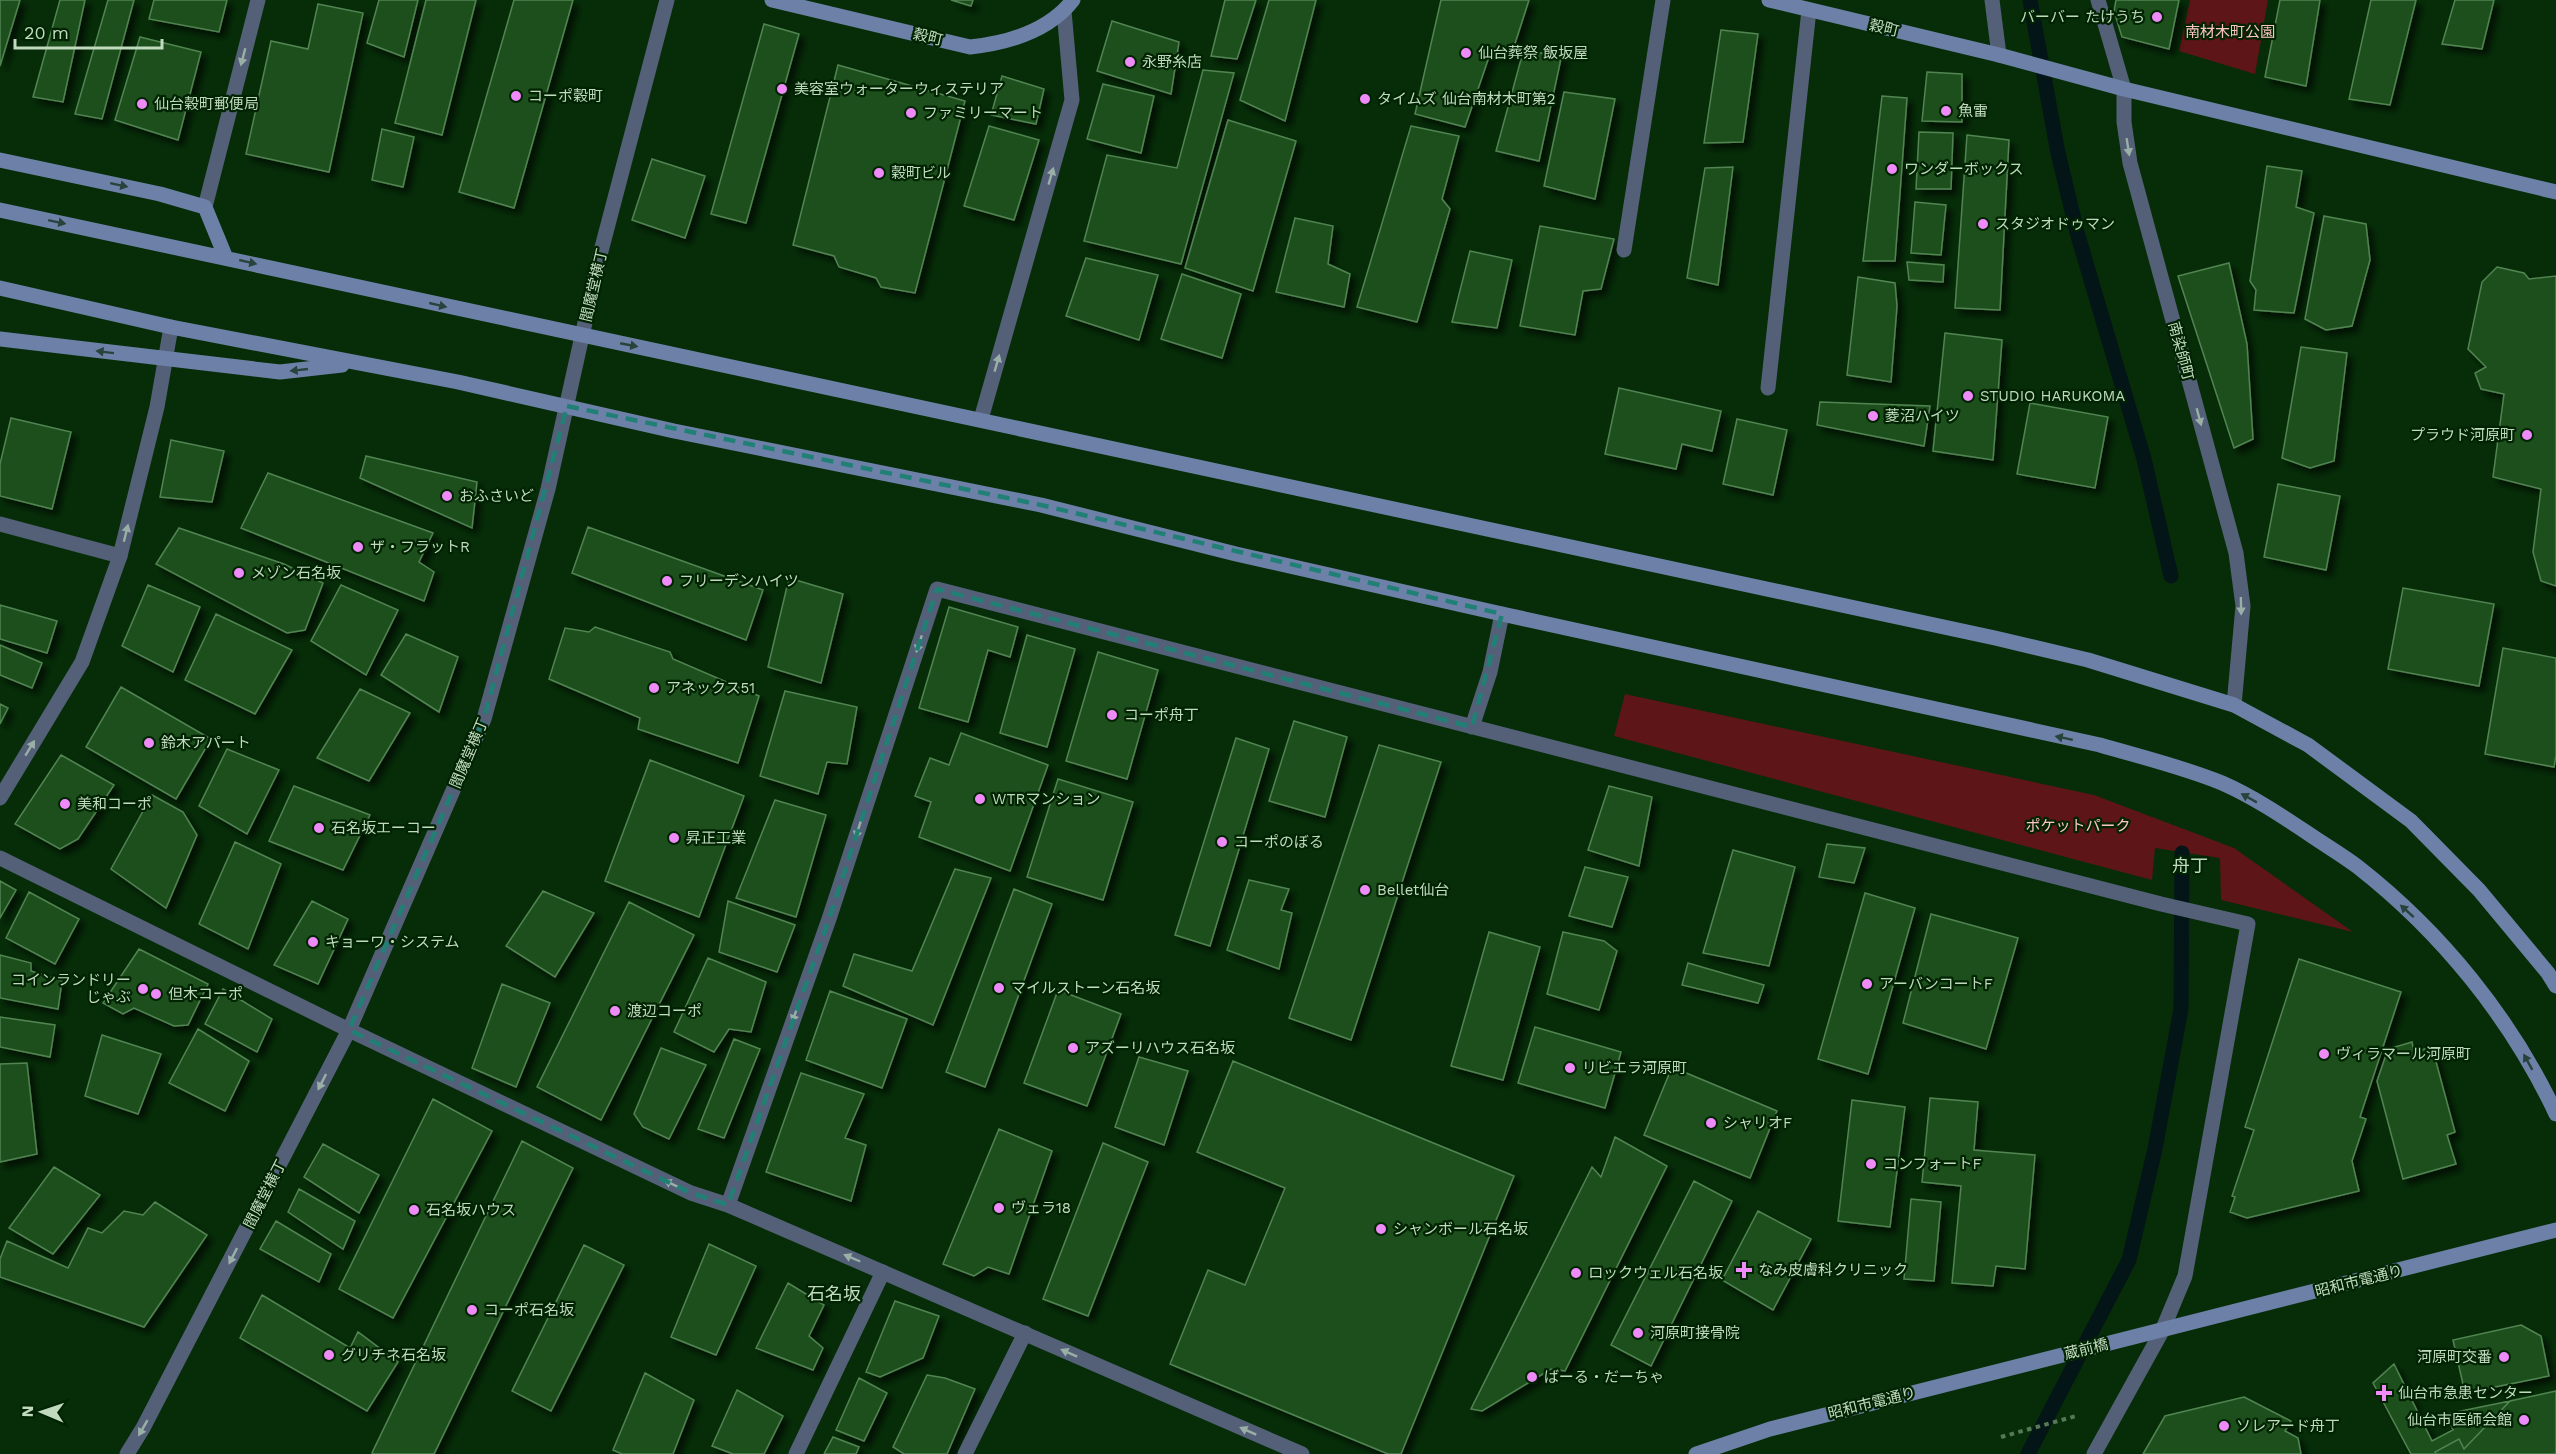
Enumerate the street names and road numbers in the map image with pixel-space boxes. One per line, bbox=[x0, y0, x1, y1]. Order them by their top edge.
street label: 穀町 bbox=[1867, 16, 1901, 40]
street label: 穀町 bbox=[911, 25, 945, 49]
street label: 閻魔堂横丁 bbox=[577, 246, 611, 324]
street label: 南染師町 bbox=[2165, 320, 2197, 382]
street label: 閻魔堂横丁 bbox=[446, 715, 492, 791]
street label: 閻魔堂横丁 bbox=[240, 1156, 290, 1232]
street label: 昭和市電通り bbox=[2313, 1261, 2405, 1301]
street label: 蔵前橋 bbox=[2062, 1335, 2110, 1363]
street label: 昭和市電通り bbox=[1826, 1383, 1918, 1423]

